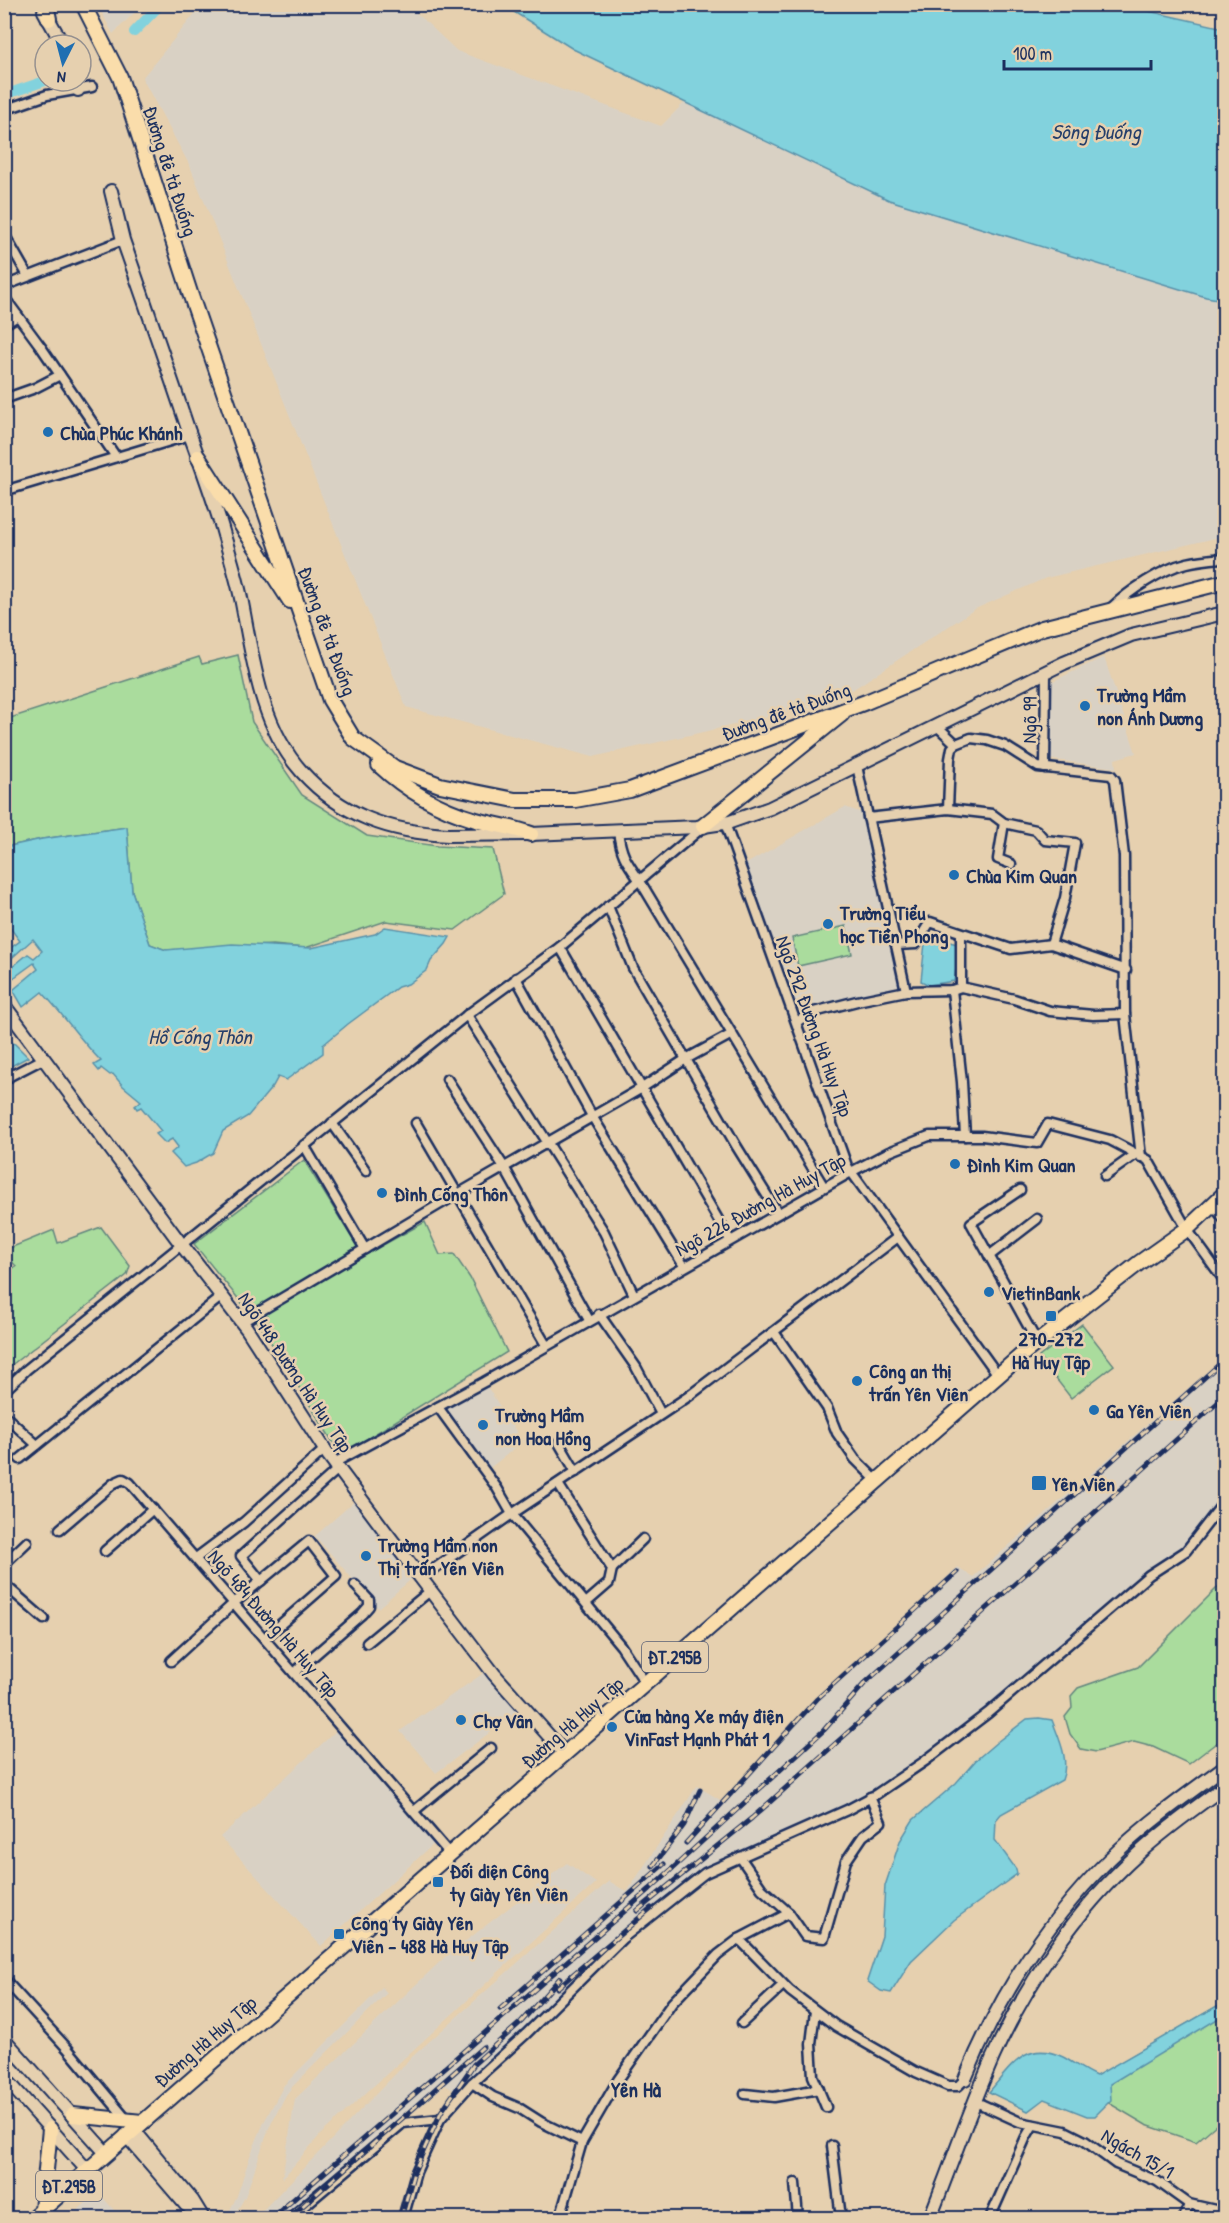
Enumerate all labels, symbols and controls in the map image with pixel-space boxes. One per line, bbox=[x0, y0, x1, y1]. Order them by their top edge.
north arrow bbox=[33, 33, 93, 93]
scale bar bbox=[1004, 33, 1151, 71]
text: 100 m bbox=[1013, 41, 1052, 66]
text: N bbox=[56, 66, 67, 89]
street label: Đường đê tả Đuống bbox=[137, 102, 205, 240]
water label: Sông Đuống bbox=[1051, 117, 1142, 146]
place label: Chùa Phúc Khánh bbox=[60, 419, 183, 446]
marker: Chùa Phúc Khánh bbox=[41, 425, 55, 439]
street label: Đường đê tả Đuống bbox=[292, 563, 364, 699]
street label: Đường đê tả Đuống bbox=[718, 675, 854, 747]
place label: Trường Mầm non Ánh Dương bbox=[1096, 681, 1203, 732]
street label: Ngõ 99 bbox=[1015, 696, 1043, 744]
marker: Trường Mầm non Ánh Dương bbox=[1078, 699, 1092, 713]
place label: Chùa Kim Quan bbox=[966, 862, 1077, 889]
marker: Chùa Kim Quan bbox=[947, 868, 961, 882]
place label: Trường Tiểu học Tiền Phong bbox=[839, 899, 948, 950]
marker: Trường Tiểu học Tiền Phong bbox=[821, 917, 835, 931]
street label: Ngõ 292 Đường Hà Huy Tập bbox=[770, 932, 860, 1121]
water label: Hồ Cống Thôn bbox=[148, 1022, 253, 1051]
street label: Ngõ 226 Đường Hà Huy Tập bbox=[670, 1146, 850, 1262]
place label: Đình Kim Quan bbox=[967, 1151, 1076, 1178]
marker: Đình Kim Quan bbox=[948, 1157, 962, 1171]
place label: Đình Cống Thôn bbox=[394, 1180, 508, 1208]
marker: Đình Cống Thôn bbox=[375, 1186, 389, 1200]
place label: VietinBank bbox=[1001, 1279, 1081, 1306]
marker: VietinBank bbox=[982, 1285, 996, 1299]
street label: Ngõ 448 Đường Hà Huy Tập bbox=[232, 1287, 360, 1458]
marker: 270-272 Hà Huy Tập bbox=[1044, 1309, 1058, 1323]
place label: 270-272 Hà Huy Tập bbox=[1012, 1325, 1090, 1376]
place label: Công an thị trấn Yên Viên bbox=[868, 1357, 968, 1407]
marker: Công an thị trấn Yên Viên bbox=[850, 1374, 864, 1388]
place label: Ga Yên Viên bbox=[1106, 1397, 1191, 1424]
place label: Trường Mầm non Hoa Hồng bbox=[494, 1401, 591, 1452]
marker: Ga Yên Viên bbox=[1087, 1403, 1101, 1417]
marker: Trường Mầm non Hoa Hồng bbox=[476, 1418, 490, 1432]
place label: Yên Viên bbox=[1052, 1470, 1115, 1497]
marker: Yên Viên bbox=[1030, 1474, 1048, 1492]
place label: Trường Mầm non Thị trấn Yên Viên bbox=[377, 1531, 504, 1581]
street label: Ngõ 484 Đường Hà Huy Tập bbox=[202, 1543, 346, 1703]
marker: Trường Mầm non Thị trấn Yên Viên bbox=[359, 1549, 373, 1563]
road number: ĐT.295B bbox=[642, 1642, 708, 1672]
street label: Đường Hà Huy Tập bbox=[515, 1670, 629, 1774]
place label: Cửa hàng Xe máy điện VinFast Mạnh Phát 1 bbox=[624, 1702, 784, 1752]
place label: Chợ Vân bbox=[473, 1707, 533, 1734]
marker: Chợ Vân bbox=[454, 1713, 468, 1727]
marker: Cửa hàng Xe máy điện VinFast Mạnh Phát 1 bbox=[605, 1720, 619, 1734]
place label: Đối diện Công ty Giày Yên Viên bbox=[449, 1857, 568, 1908]
marker: Đối diện Công ty Giày Yên Viên bbox=[431, 1875, 445, 1889]
place label: Công ty Giày Yên Viên - 488 Hà Huy Tập bbox=[351, 1909, 509, 1960]
marker: Công ty Giày Yên Viên - 488 Hà Huy Tập bbox=[332, 1927, 346, 1941]
street label: Đường Hà Huy Tập bbox=[148, 1989, 262, 2093]
district label: Yên Hà bbox=[611, 2075, 662, 2104]
street label: Ngách 15/1 bbox=[1097, 2121, 1179, 2185]
road number: ĐT.295B bbox=[36, 2171, 102, 2201]

